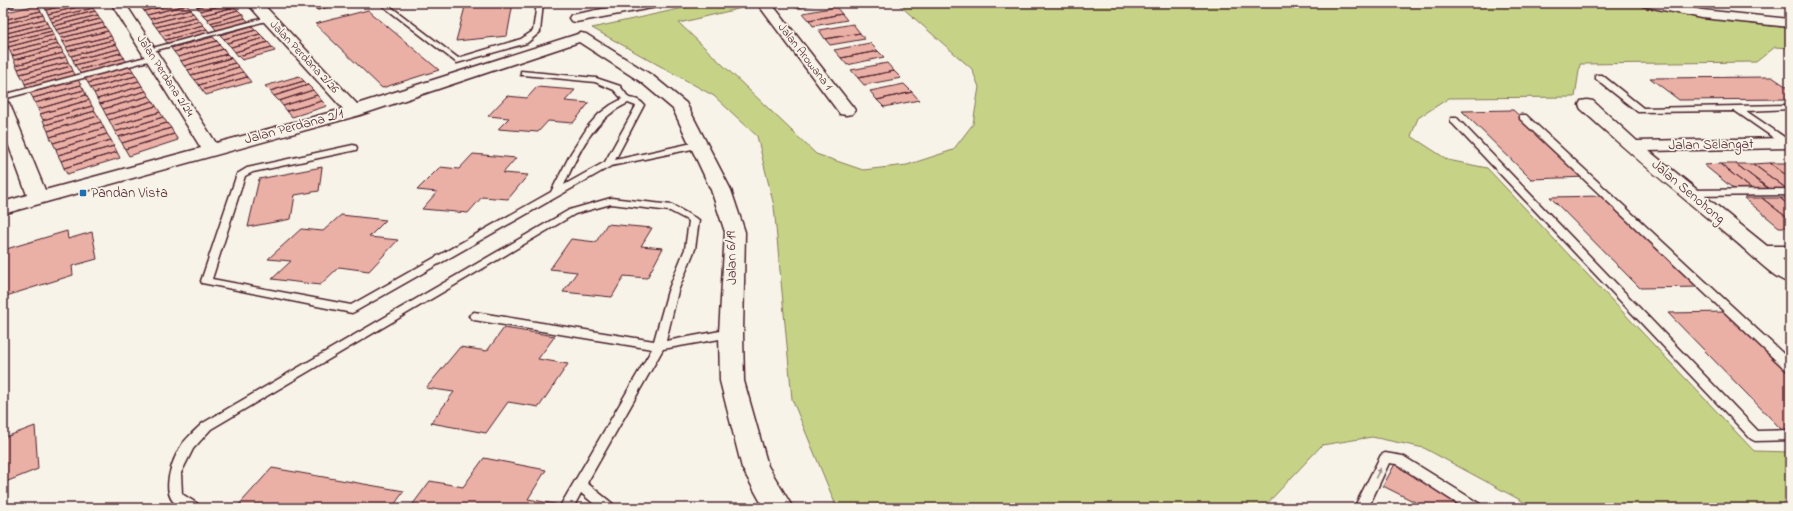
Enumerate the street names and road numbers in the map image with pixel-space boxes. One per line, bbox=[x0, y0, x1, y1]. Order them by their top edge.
street label: Jalan Perdana 2/26 bbox=[265, 16, 343, 98]
street label: Jalan Arowana 1 bbox=[773, 20, 837, 94]
street label: Jalan Perdana 2/24 bbox=[132, 32, 198, 120]
street label: Jalan Perdana 2/1 bbox=[242, 104, 346, 150]
street label: Jalan Selangat bbox=[1668, 134, 1754, 157]
street label: Jalan Senohong bbox=[1646, 155, 1730, 230]
street label: Jalan 6/19 bbox=[721, 230, 743, 285]

